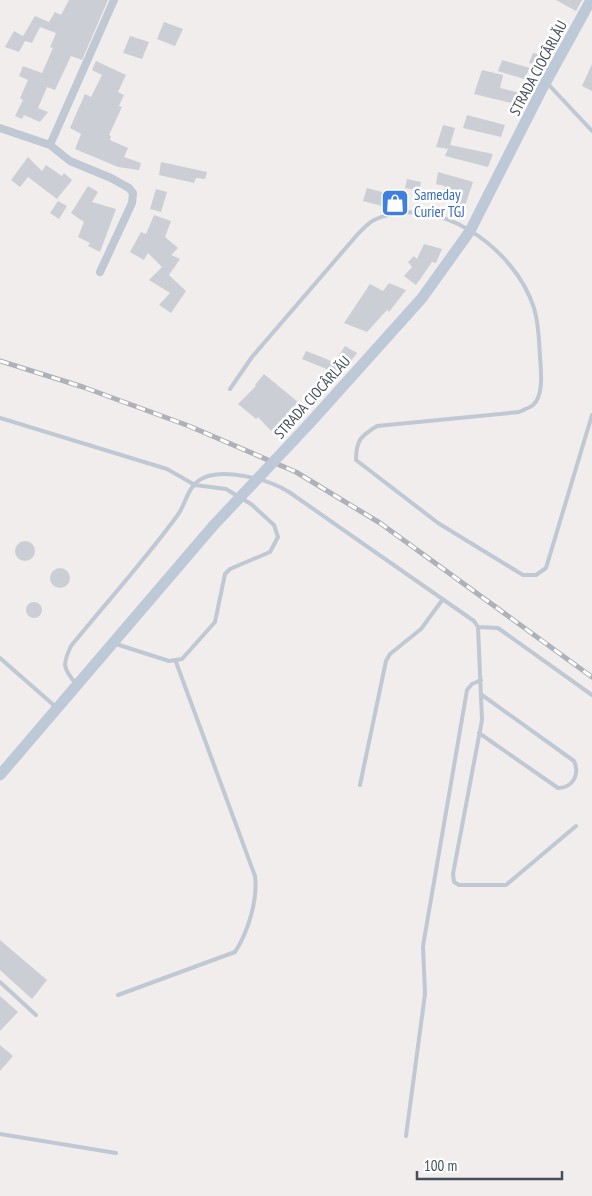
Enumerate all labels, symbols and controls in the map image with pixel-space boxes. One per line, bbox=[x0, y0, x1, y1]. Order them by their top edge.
street label: STRADA CIOCÂRLĂU bbox=[505, 17, 571, 119]
place label: Sameday Curier TGJ bbox=[414, 185, 465, 221]
shop icon: Sameday Curier TGJ bbox=[380, 188, 410, 218]
street label: STRADA CIOCÂRLĂU bbox=[270, 352, 354, 442]
scale bar bbox=[417, 1148, 562, 1180]
text: 100 m bbox=[424, 1156, 457, 1175]

